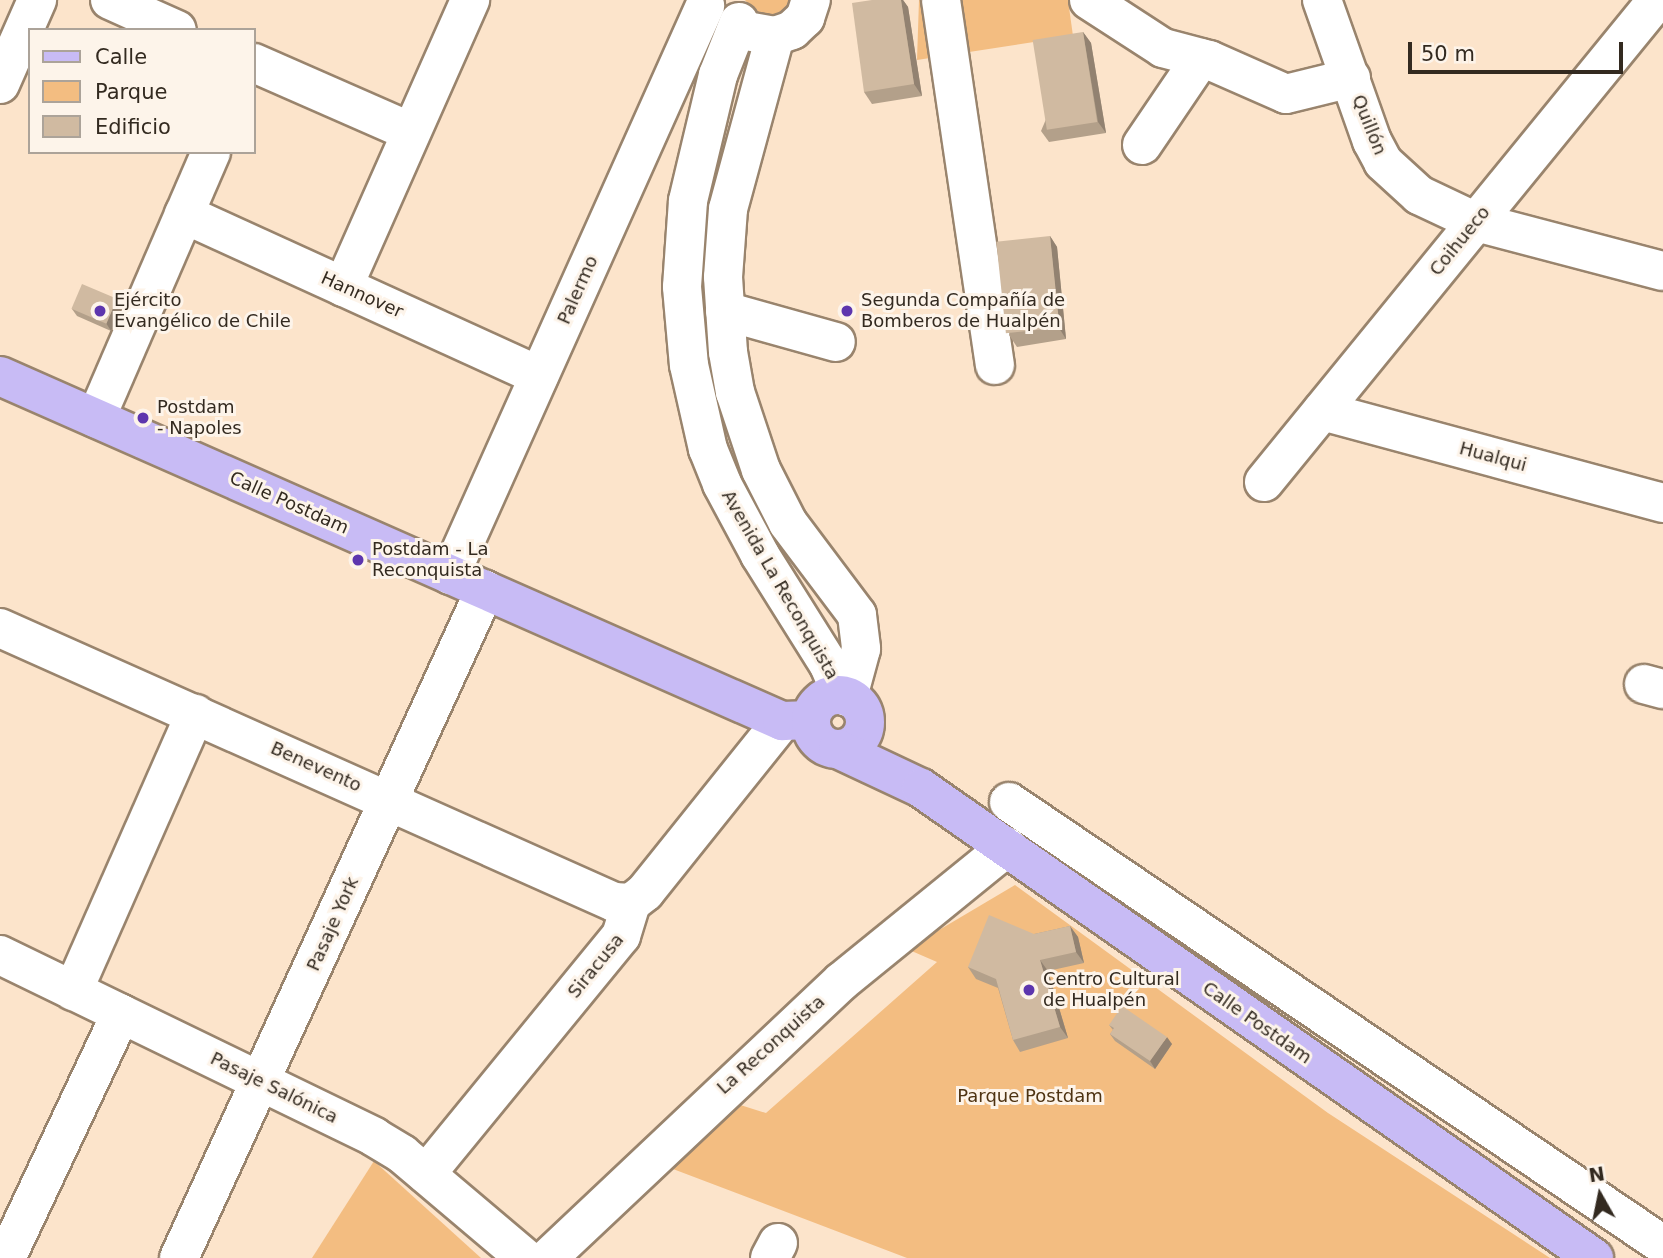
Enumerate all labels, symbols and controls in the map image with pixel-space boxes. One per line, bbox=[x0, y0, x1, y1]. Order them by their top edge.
legend bbox=[28, 28, 256, 154]
scale bar bbox=[1411, 28, 1626, 72]
text: 50 m bbox=[1421, 42, 1475, 66]
text: Calle bbox=[95, 45, 147, 69]
text: Parque bbox=[95, 80, 167, 104]
street label: Quillón bbox=[1347, 92, 1391, 158]
text: Edificio bbox=[95, 115, 171, 139]
street label: Coihueco bbox=[1425, 202, 1495, 280]
street label: Palermo bbox=[553, 252, 603, 328]
street label: Hannover bbox=[318, 267, 406, 323]
place label: Ejército Evangélico de Chile bbox=[114, 290, 291, 332]
place label: Segunda Compañía de Bomberos de Hualpén bbox=[861, 290, 1065, 332]
marker: Ejército Evangélico de Chile bbox=[92, 303, 108, 319]
marker: Segunda Compañía de Bomberos de Hualpén bbox=[839, 303, 855, 319]
place label: Postdam - Napoles bbox=[157, 397, 242, 440]
marker: Postdam - Napoles bbox=[135, 410, 151, 426]
street label: Hualqui bbox=[1457, 438, 1529, 476]
street label: Calle Postdam bbox=[226, 467, 352, 539]
street label: Avenida La Reconquista bbox=[717, 487, 843, 683]
place label: Postdam - La Reconquista bbox=[372, 539, 489, 582]
marker: Postdam - La Reconquista bbox=[350, 552, 366, 568]
street label: Benevento bbox=[267, 737, 365, 797]
street label: Pasaje York bbox=[303, 874, 363, 974]
street label: Siracusa bbox=[564, 929, 628, 1003]
place label: Centro Cultural de Hualpén bbox=[1043, 969, 1180, 1012]
street label: Calle Postdam bbox=[1198, 977, 1316, 1069]
marker: Centro Cultural de Hualpén bbox=[1021, 982, 1037, 998]
street label: La Reconquista bbox=[713, 991, 829, 1099]
street label: Pasaje Salónica bbox=[207, 1048, 341, 1128]
park label: Parque Postdam bbox=[957, 1085, 1103, 1107]
north arrow bbox=[1565, 1160, 1635, 1230]
text: N bbox=[1587, 1162, 1606, 1186]

